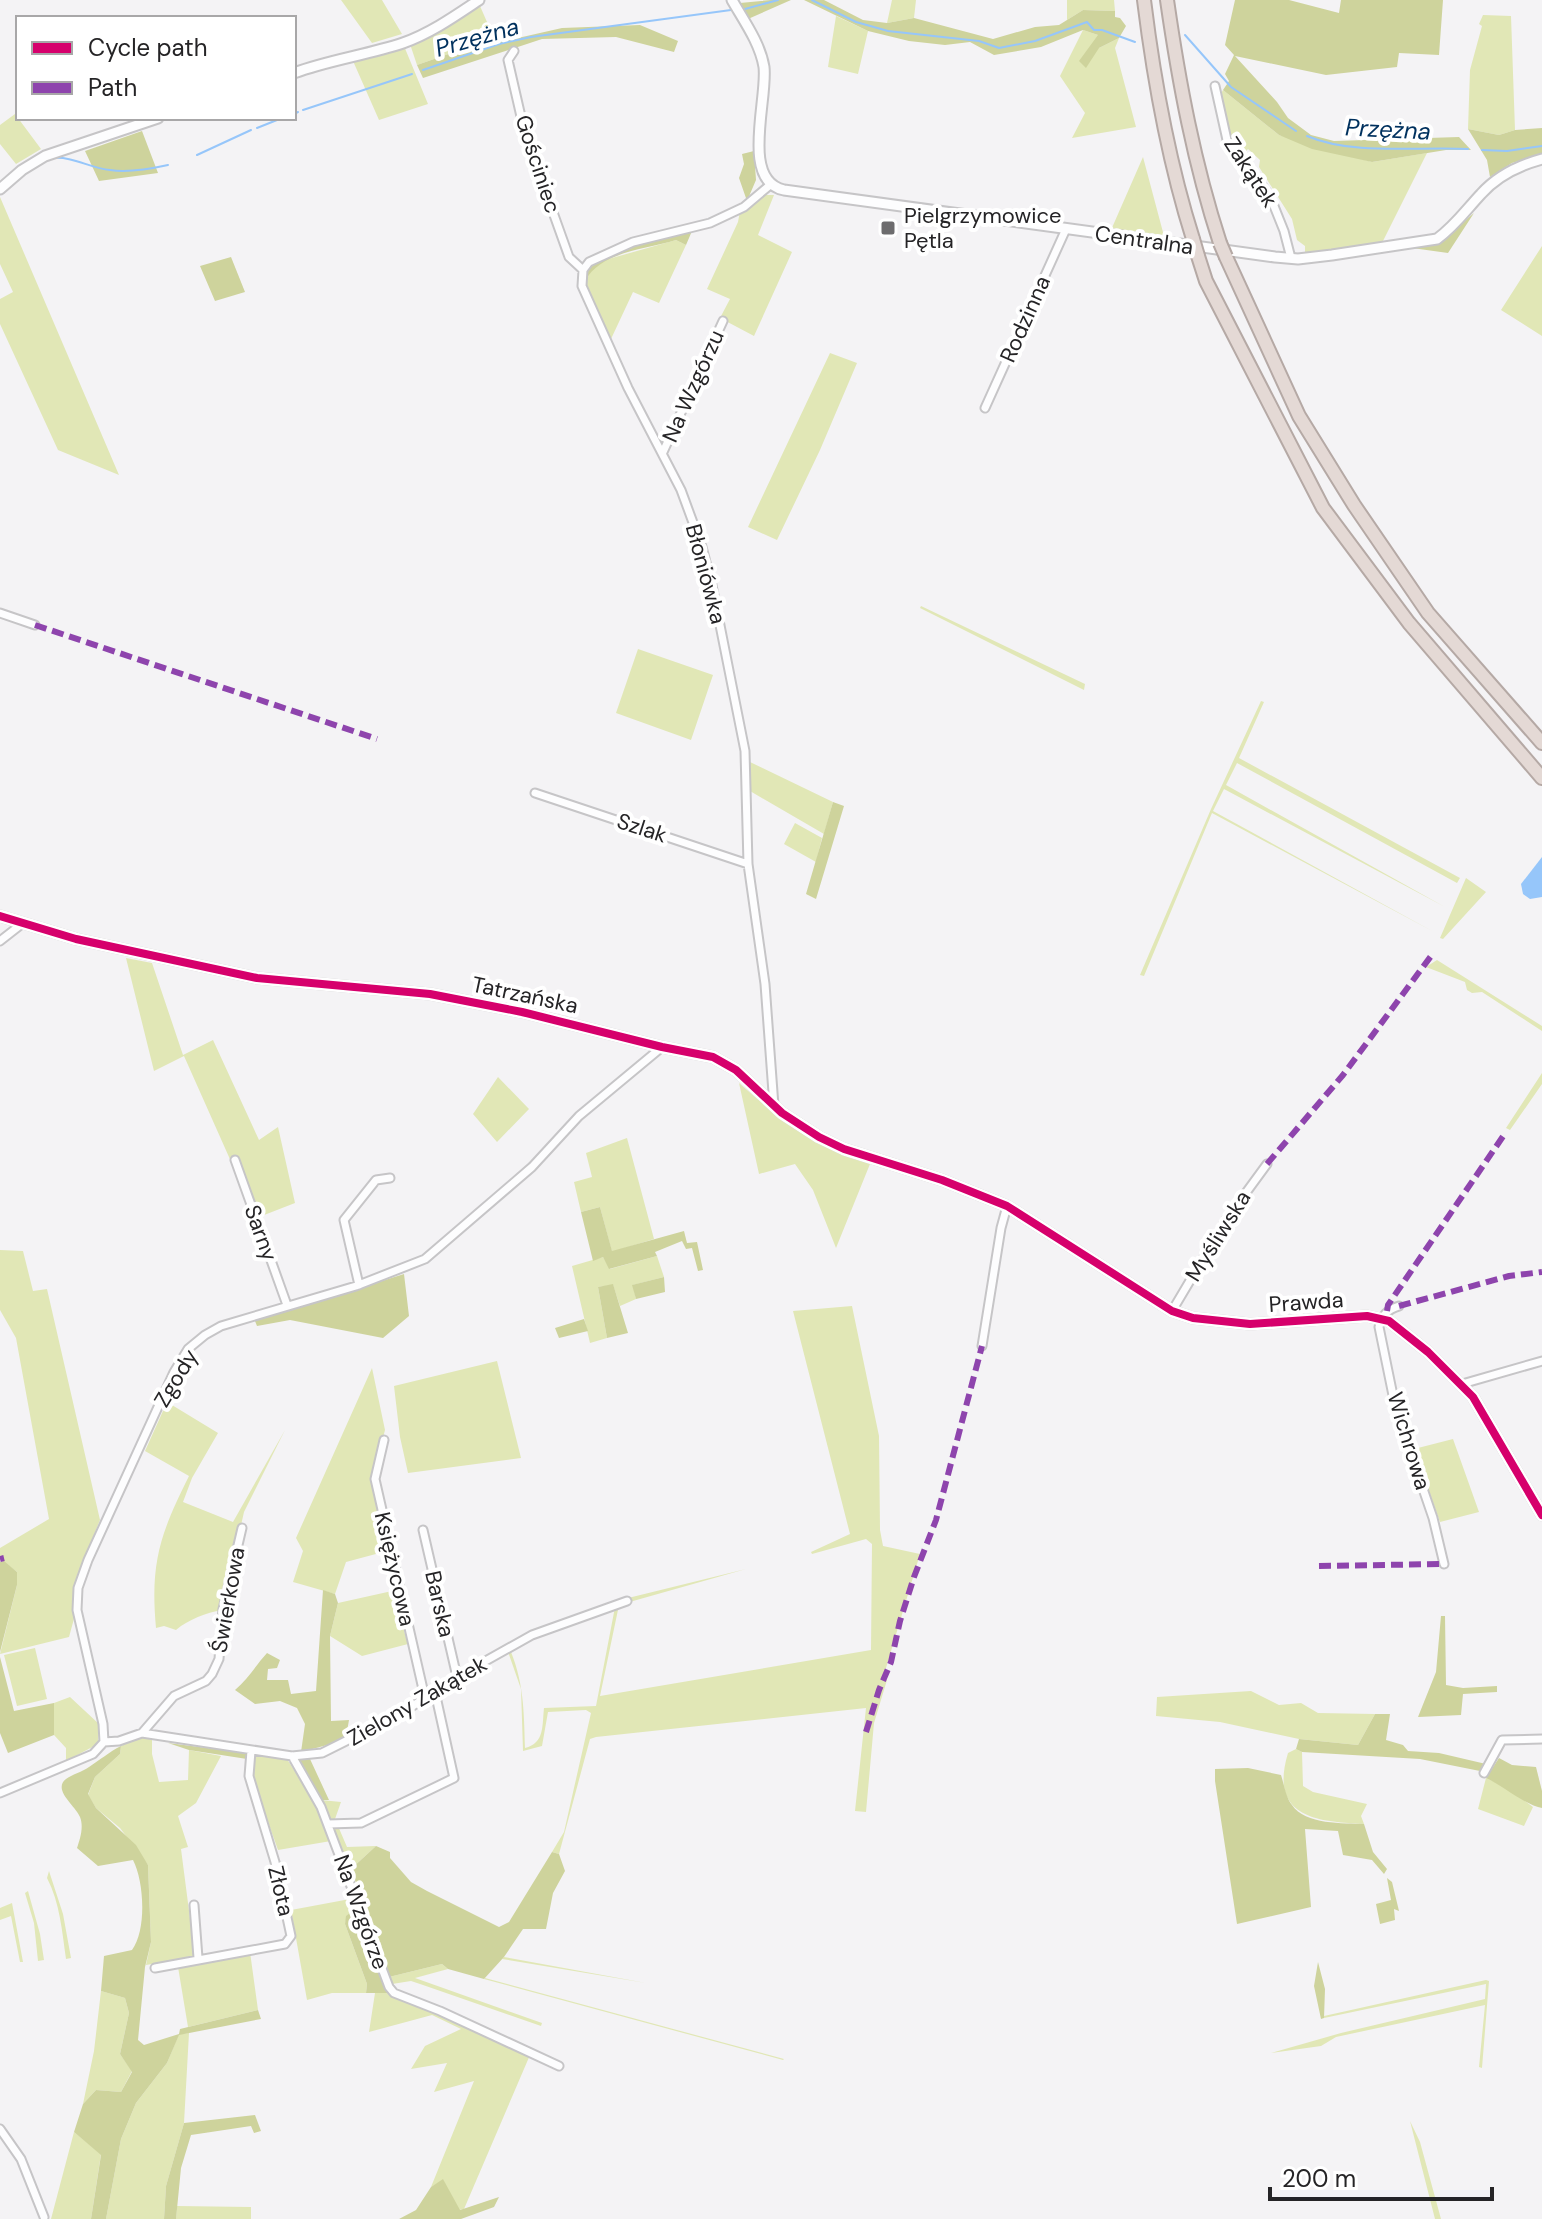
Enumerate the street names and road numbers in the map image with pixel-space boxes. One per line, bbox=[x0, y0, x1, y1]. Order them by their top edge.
street label: Gościniec bbox=[509, 111, 567, 217]
street label: Zakątek bbox=[1217, 131, 1285, 213]
street label: Centralna bbox=[1093, 219, 1195, 261]
street label: Rodzinna bbox=[993, 271, 1057, 367]
street label: Na Wzgórzu bbox=[655, 325, 731, 447]
street label: Błoniówka bbox=[679, 521, 733, 627]
street label: Szlak bbox=[613, 806, 671, 850]
street label: Tatrzańska bbox=[469, 970, 581, 1020]
street label: Myśliwska bbox=[1179, 1185, 1257, 1287]
street label: Sarny bbox=[238, 1201, 284, 1265]
street label: Prawda bbox=[1268, 1285, 1344, 1319]
street label: Zgody bbox=[147, 1344, 205, 1412]
street label: Wichrowa bbox=[1380, 1389, 1438, 1493]
street label: Księżycowa bbox=[368, 1509, 422, 1629]
street label: Świerkowa bbox=[204, 1545, 252, 1655]
street label: Barska bbox=[418, 1568, 462, 1640]
street label: Zielony Zakątek bbox=[342, 1649, 492, 1753]
street label: Na Wzgórze bbox=[327, 1851, 395, 1973]
street label: Złota bbox=[261, 1863, 301, 1919]

